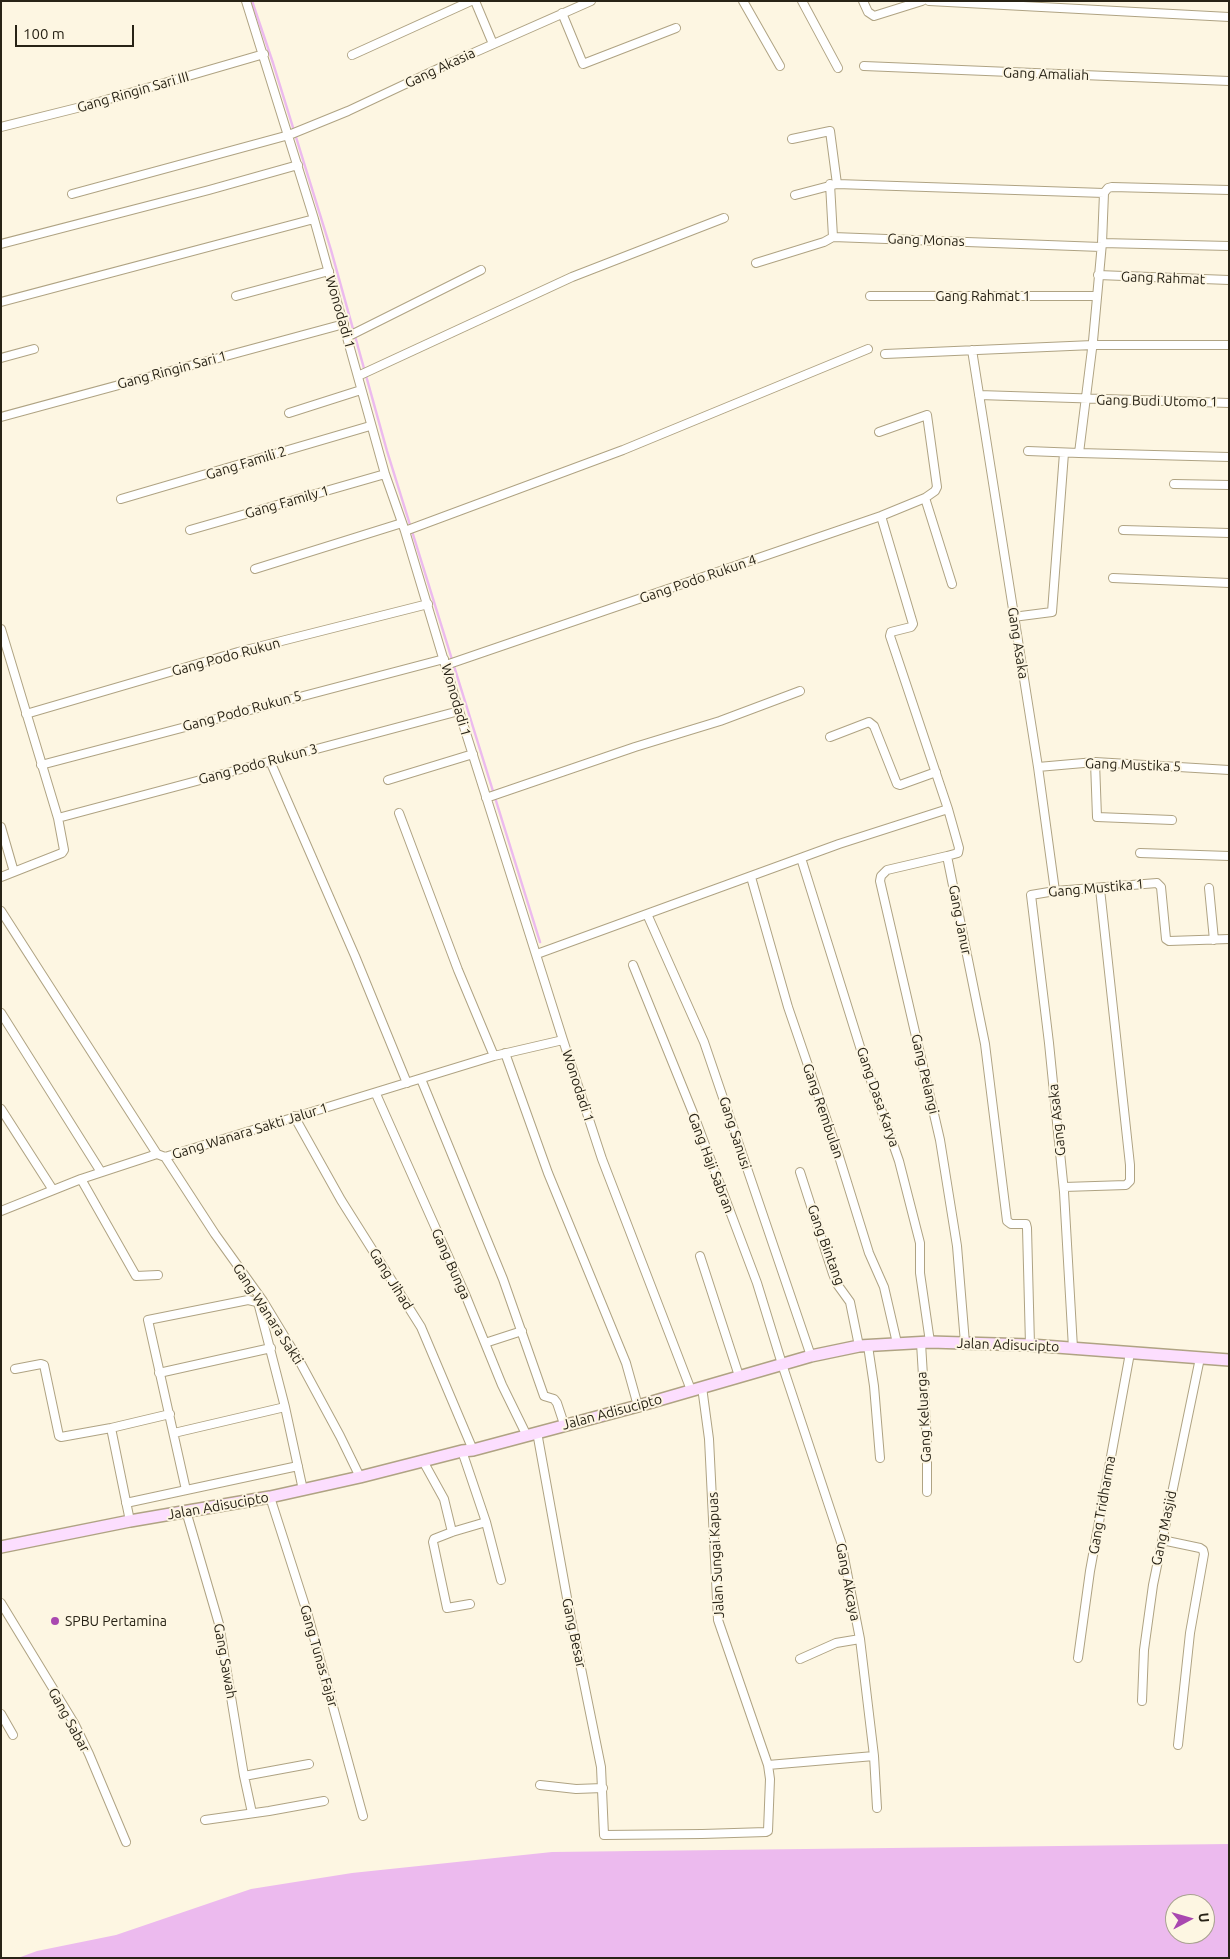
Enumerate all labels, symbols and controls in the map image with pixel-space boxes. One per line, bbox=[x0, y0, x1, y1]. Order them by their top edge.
scale bar bbox=[18, 15, 136, 47]
text: 100 m bbox=[23, 25, 65, 42]
street label: Gang Akasia bbox=[402, 44, 478, 92]
street label: Gang Amaliah bbox=[1003, 64, 1089, 84]
street label: Gang Ringin Sari III bbox=[75, 68, 191, 116]
street label: Gang Monas bbox=[887, 230, 965, 250]
street label: Gang Rahmat bbox=[1121, 268, 1205, 288]
street label: Wonodadi 1 bbox=[322, 274, 358, 350]
street label: Gang Rahmat 1 bbox=[935, 288, 1031, 304]
street label: Gang Ringin Sari 1 bbox=[115, 347, 229, 393]
street label: Gang Budi Utomo 1 bbox=[1096, 392, 1218, 410]
street label: Gang Famili 2 bbox=[204, 443, 288, 483]
street label: Gang Family 1 bbox=[243, 482, 331, 522]
street label: Gang Podo Rukun 4 bbox=[637, 551, 759, 607]
street label: Gang Asaka bbox=[1004, 606, 1032, 680]
street label: Gang Podo Rukun bbox=[170, 634, 282, 680]
street label: Wonodadi 1 bbox=[438, 662, 474, 738]
street label: Gang Podo Rukun 5 bbox=[181, 687, 303, 735]
street label: Gang Podo Rukun 3 bbox=[197, 740, 319, 788]
street label: Gang Mustika 5 bbox=[1085, 755, 1181, 775]
street label: Gang Mustika 1 bbox=[1047, 875, 1145, 901]
street label: Gang Janur bbox=[945, 883, 975, 957]
street label: Gang Pelangi bbox=[908, 1032, 942, 1116]
street label: Gang Dasa Karya bbox=[853, 1045, 903, 1149]
street label: Wonodadi 1 bbox=[558, 1048, 598, 1124]
street label: Gang Rembulan bbox=[799, 1061, 847, 1161]
street label: Gang Asaka bbox=[1045, 1083, 1069, 1157]
street label: Gang Sanusi bbox=[715, 1094, 755, 1172]
street label: Gang Wanara Sakti Jalur 1 bbox=[170, 1099, 330, 1163]
street label: Gang Haji Sabran bbox=[684, 1111, 738, 1215]
street label: Gang Bintang bbox=[804, 1202, 848, 1288]
street label: Gang Bunga bbox=[428, 1226, 474, 1302]
street label: Gang Jihad bbox=[365, 1245, 417, 1313]
street label: Gang Wanara Sakti bbox=[229, 1260, 307, 1368]
street label: Jalan Adisucipto bbox=[956, 1335, 1060, 1355]
street label: Gang Keluarga bbox=[913, 1371, 935, 1463]
street label: Jalan Adisucipto bbox=[560, 1391, 664, 1433]
street label: Gang Tridharma bbox=[1085, 1454, 1119, 1556]
street label: Jalan Adisucipto bbox=[166, 1489, 270, 1523]
street label: Gang Masjid bbox=[1148, 1489, 1180, 1567]
street label: Jalan Sungai Kapuas bbox=[704, 1491, 728, 1619]
street label: Gang Akcaya bbox=[832, 1542, 864, 1622]
street label: Gang Besar bbox=[558, 1597, 590, 1669]
street label: Gang Tunas Fajar bbox=[296, 1603, 342, 1709]
place label: SPBU Pertamina bbox=[65, 1613, 167, 1629]
marker: SPBU Pertamina bbox=[49, 1615, 61, 1627]
street label: Gang Sawah bbox=[210, 1622, 240, 1700]
street label: Gang Sabar bbox=[44, 1685, 94, 1755]
north arrow bbox=[1165, 1894, 1215, 1944]
text: U bbox=[1195, 1912, 1212, 1923]

